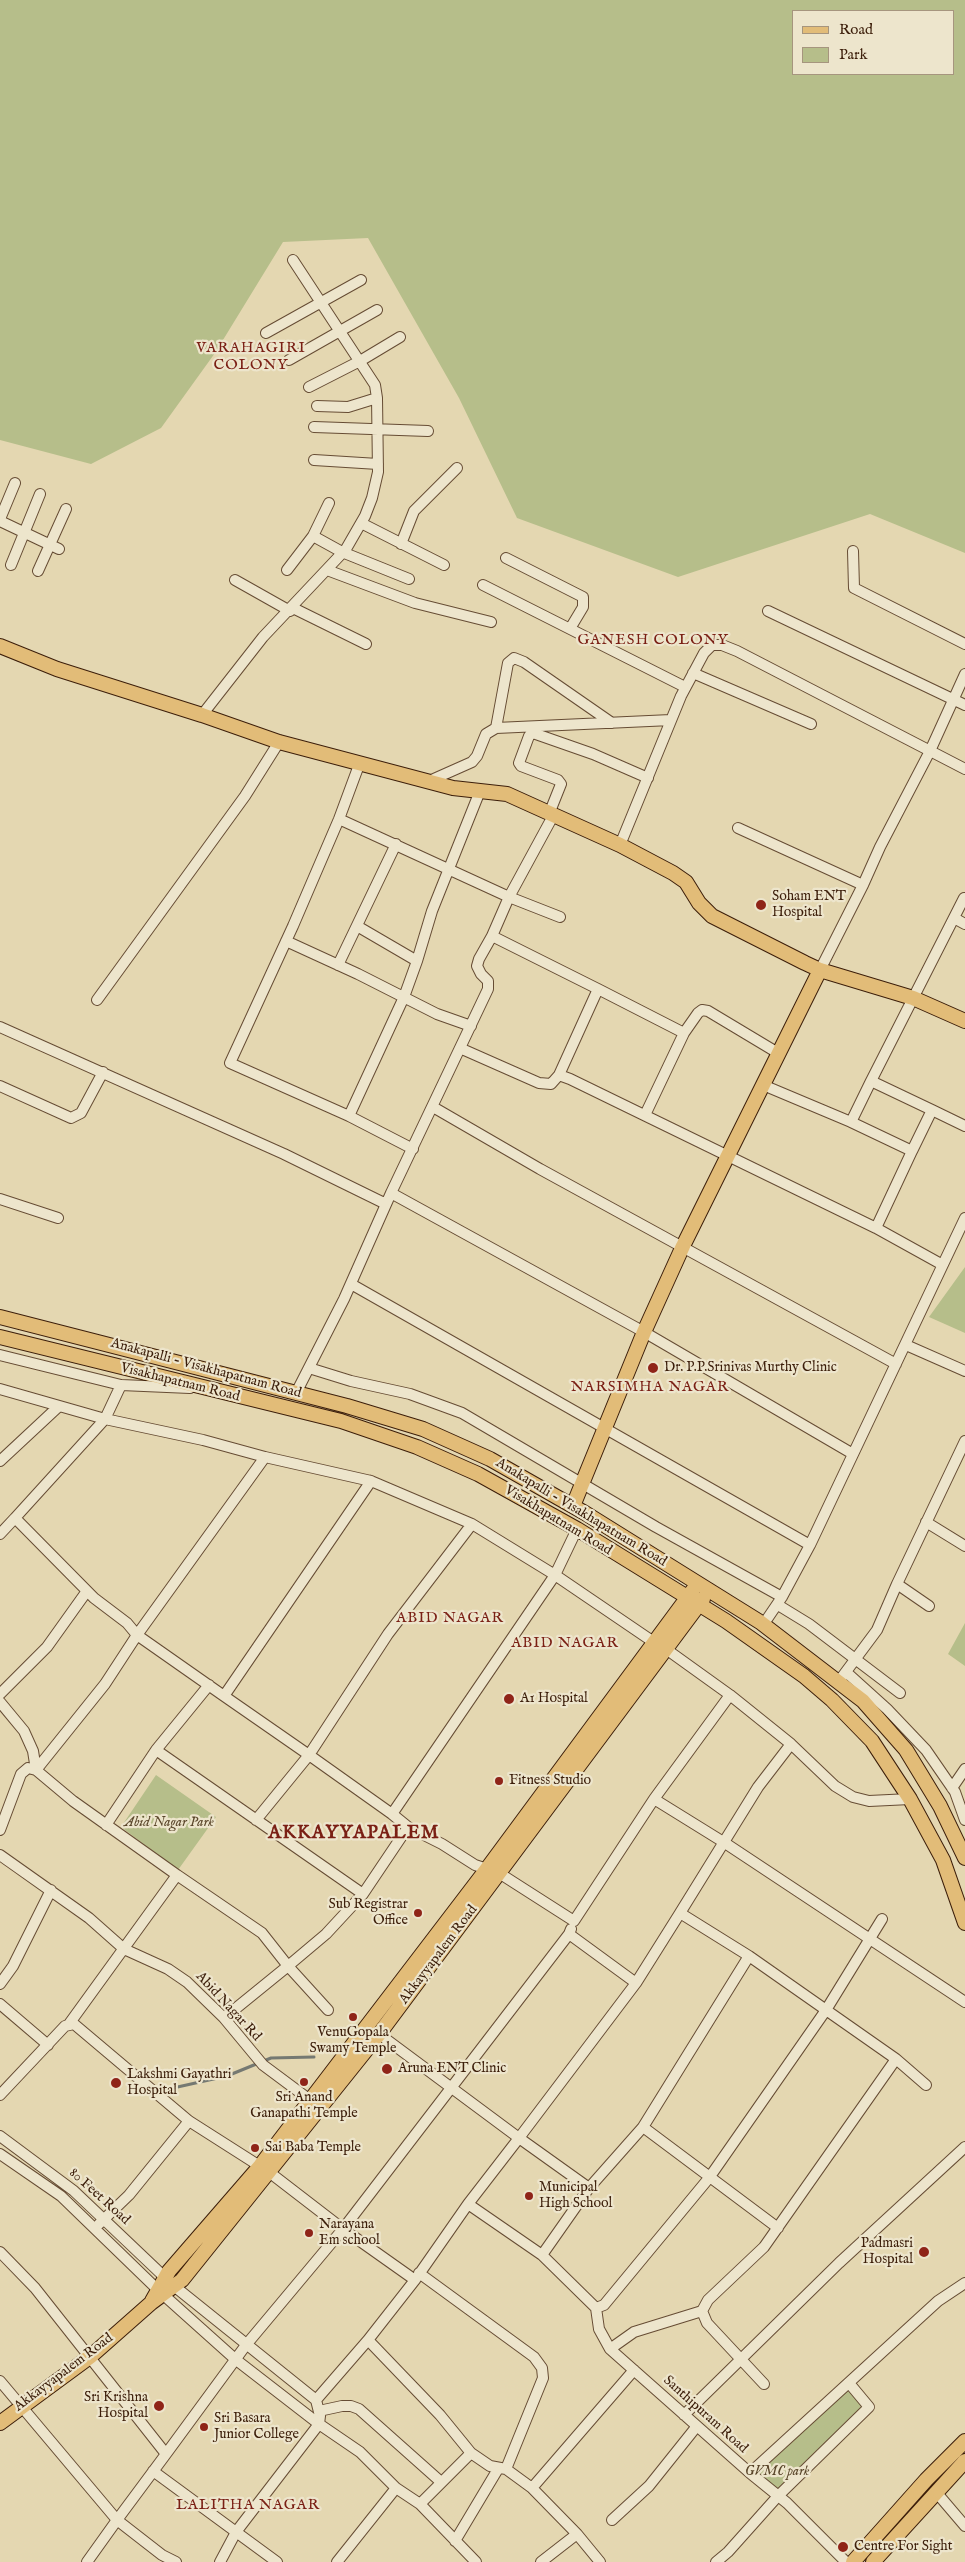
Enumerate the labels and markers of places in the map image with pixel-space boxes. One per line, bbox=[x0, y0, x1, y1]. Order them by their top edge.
place label: Soham ENT Hospital bbox=[772, 889, 846, 922]
marker: Soham ENT Hospital bbox=[754, 898, 768, 912]
place label: Dr. P.P.Srinivas Murthy Clinic bbox=[664, 1360, 837, 1376]
marker: Dr. P.P.Srinivas Murthy Clinic bbox=[646, 1361, 660, 1375]
place label: A1 Hospital bbox=[520, 1691, 588, 1707]
marker: A1 Hospital bbox=[502, 1692, 516, 1706]
place label: Fitness Studio bbox=[509, 1773, 591, 1789]
marker: Fitness Studio bbox=[493, 1775, 505, 1787]
place label: Sub Registrar Office bbox=[329, 1897, 408, 1930]
marker: Sub Registrar Office bbox=[412, 1907, 424, 1919]
marker: VenuGopala Swamy Temple bbox=[347, 2011, 359, 2023]
place label: VenuGopala Swamy Temple bbox=[310, 2025, 396, 2058]
place label: Aruna ENT Clinic bbox=[398, 2061, 506, 2077]
marker: Aruna ENT Clinic bbox=[380, 2062, 394, 2076]
place label: Lakshmi Gayathri Hospital bbox=[127, 2067, 231, 2100]
marker: Lakshmi Gayathri Hospital bbox=[109, 2076, 123, 2090]
marker: Sri Anand Ganapathi Temple bbox=[298, 2076, 310, 2088]
place label: Sri Anand Ganapathi Temple bbox=[250, 2090, 358, 2122]
place label: Sai Baba Temple bbox=[265, 2140, 361, 2156]
marker: Sai Baba Temple bbox=[249, 2142, 261, 2154]
place label: Municipal High School bbox=[539, 2180, 612, 2212]
marker: Municipal High School bbox=[523, 2190, 535, 2202]
place label: Narayana Em school bbox=[319, 2217, 380, 2250]
marker: Narayana Em school bbox=[303, 2227, 315, 2239]
place label: Padmasri Hospital bbox=[861, 2236, 913, 2268]
marker: Padmasri Hospital bbox=[917, 2245, 931, 2259]
place label: Sri Krishna Hospital bbox=[84, 2390, 148, 2422]
marker: Sri Krishna Hospital bbox=[152, 2399, 166, 2413]
place label: Sri Basara Junior College bbox=[214, 2411, 299, 2444]
marker: Sri Basara Junior College bbox=[198, 2421, 210, 2433]
place label: Centre For Sight bbox=[854, 2539, 952, 2555]
marker: Centre For Sight bbox=[836, 2540, 850, 2554]

